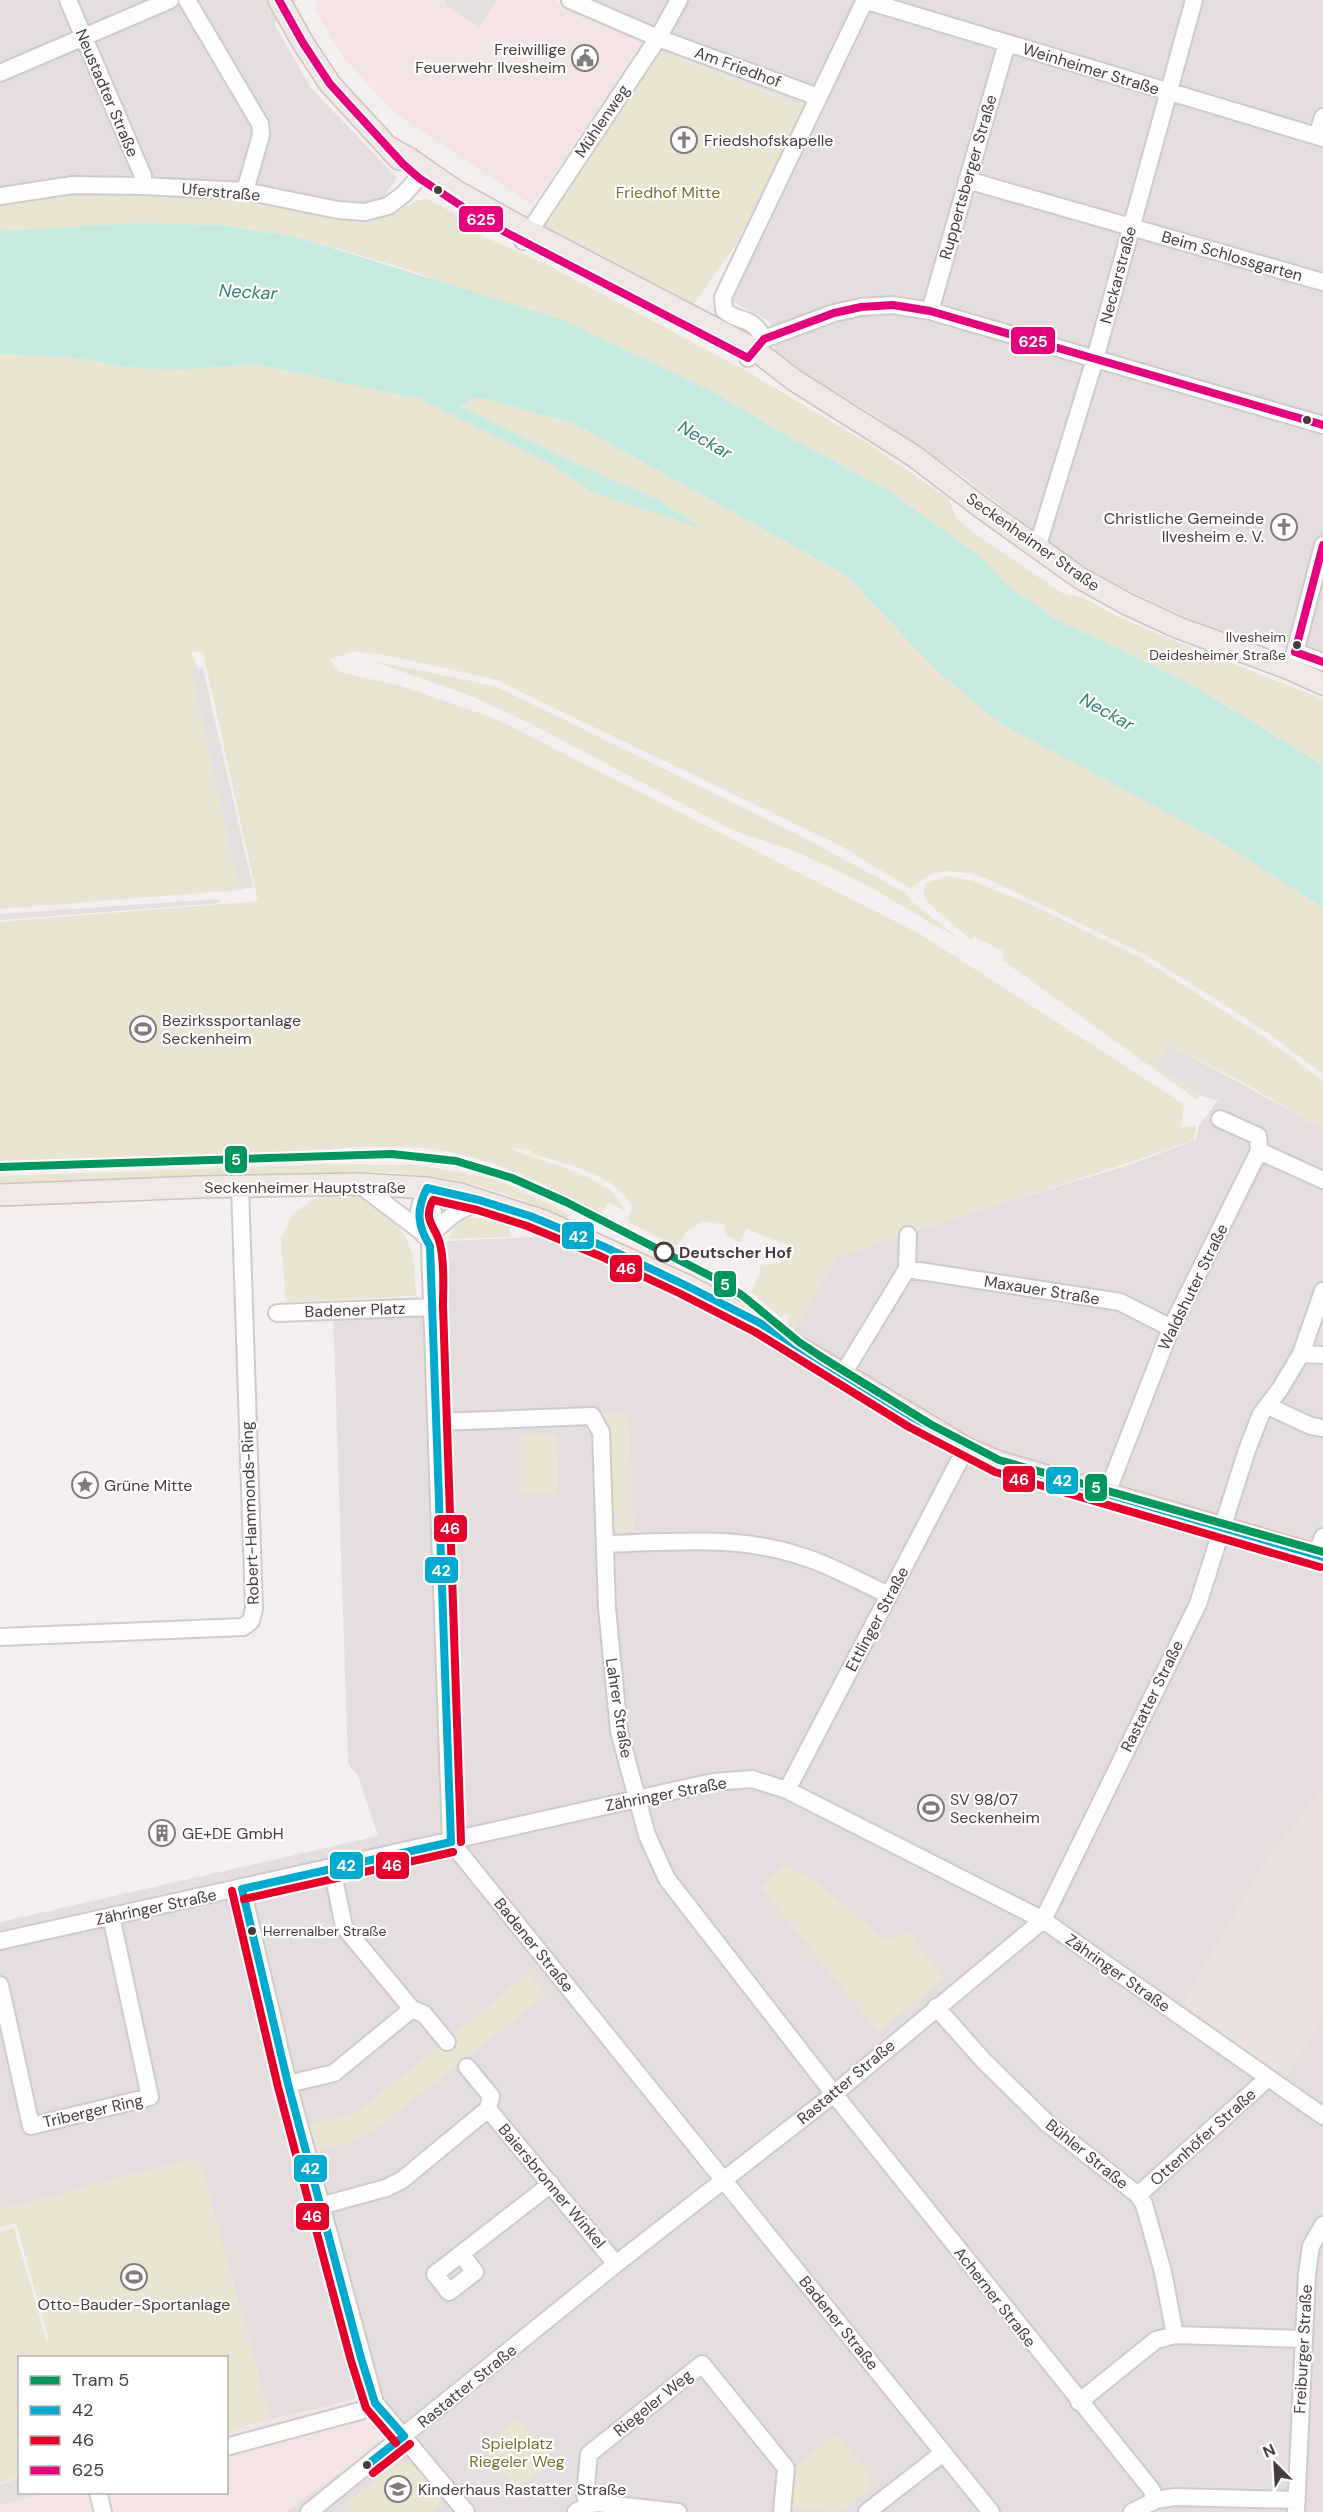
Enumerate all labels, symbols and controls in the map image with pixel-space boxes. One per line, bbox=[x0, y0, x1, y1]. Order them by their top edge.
street label: Neustadter Straße bbox=[71, 26, 143, 160]
street label: Weinheimer Straße bbox=[1020, 38, 1162, 100]
place label: Freiwillige Feuerwehr Ilvesheim bbox=[415, 39, 566, 78]
street label: Am Friedhof bbox=[692, 42, 784, 92]
public building icon: Freiwillige Feuerwehr Ilvesheim bbox=[570, 43, 600, 73]
street label: Mühlenweg bbox=[570, 80, 634, 162]
street label: Ruppertsberger Straße bbox=[934, 92, 1002, 262]
church icon: Friedshofskapelle bbox=[669, 125, 699, 155]
place label: Friedshofskapelle bbox=[704, 130, 833, 151]
street label: Uferstraße bbox=[181, 178, 261, 206]
park label: Friedhof Mitte bbox=[616, 182, 720, 203]
unlabelled marker bbox=[432, 184, 444, 196]
line badge: 625 bbox=[458, 205, 504, 233]
text: 625 bbox=[466, 209, 496, 230]
street label: Neckarstraße bbox=[1095, 224, 1141, 326]
street label: Beim Schlossgarten bbox=[1159, 226, 1305, 286]
water label: Neckar bbox=[218, 278, 279, 306]
line badge: 625 bbox=[1010, 326, 1056, 355]
text: 625 bbox=[1018, 331, 1048, 352]
unlabelled marker bbox=[1301, 414, 1313, 426]
water label: Neckar bbox=[674, 415, 737, 466]
street label: Seckenheimer Straße bbox=[962, 488, 1104, 596]
place label: Christliche Gemeinde Ilvesheim e. V. bbox=[1104, 508, 1264, 547]
church icon: Christliche Gemeinde Ilvesheim e. V. bbox=[1269, 512, 1299, 542]
place label: Ilvesheim Deidesheimer Straße bbox=[1149, 628, 1286, 664]
marker: Ilvesheim Deidesheimer Straße bbox=[1291, 639, 1303, 651]
water label: Neckar bbox=[1076, 687, 1140, 737]
place label: Bezirkssportanlage Seckenheim bbox=[162, 1010, 301, 1049]
sports icon: Bezirkssportanlage Seckenheim bbox=[128, 1014, 158, 1044]
line badge: 5 bbox=[224, 1145, 248, 1174]
text: 5 bbox=[231, 1149, 241, 1170]
street label: Seckenheimer Hauptstraße bbox=[204, 1177, 406, 1198]
street label: Waldshuter Straße bbox=[1153, 1220, 1233, 1354]
line badge: 42 bbox=[561, 1221, 595, 1250]
text: 42 bbox=[568, 1226, 588, 1247]
marker: Deutscher Hof bbox=[654, 1242, 674, 1262]
place label: Deutscher Hof bbox=[679, 1242, 792, 1263]
line badge: 46 bbox=[609, 1254, 643, 1283]
text: 46 bbox=[616, 1258, 636, 1279]
line badge: 5 bbox=[713, 1270, 737, 1298]
street label: Maxauer Straße bbox=[983, 1270, 1101, 1310]
text: 5 bbox=[720, 1274, 730, 1295]
street label: Badener Platz bbox=[304, 1298, 406, 1322]
street label: Robert-Hammonds-Ring bbox=[236, 1421, 264, 1605]
line badge: 46 bbox=[1002, 1465, 1036, 1493]
line badge: 42 bbox=[1045, 1466, 1079, 1495]
text: 46 bbox=[1009, 1469, 1029, 1490]
place icon: Grüne Mitte bbox=[70, 1470, 100, 1500]
text: 42 bbox=[1052, 1470, 1072, 1491]
line badge: 5 bbox=[1084, 1473, 1108, 1502]
place label: Grüne Mitte bbox=[104, 1475, 192, 1496]
text: 5 bbox=[1091, 1477, 1101, 1498]
line badge: 46 bbox=[433, 1514, 468, 1543]
text: 46 bbox=[440, 1518, 460, 1539]
line badge: 42 bbox=[424, 1556, 459, 1584]
text: 42 bbox=[431, 1560, 451, 1581]
street label: Ettlinger Straße bbox=[841, 1563, 913, 1675]
street label: Rastatter Straße bbox=[1116, 1637, 1188, 1755]
street label: Lahrer Straße bbox=[601, 1657, 637, 1759]
street label: Zähringer Straße bbox=[604, 1772, 728, 1816]
place label: SV 98/07 Seckenheim bbox=[950, 1789, 1040, 1828]
sports icon: SV 98/07 Seckenheim bbox=[916, 1793, 946, 1823]
building icon: GE+DE GmbH bbox=[147, 1818, 177, 1848]
place label: GE+DE GmbH bbox=[182, 1823, 284, 1844]
line badge: 42 bbox=[329, 1851, 364, 1880]
line badge: 46 bbox=[375, 1851, 410, 1880]
text: 42 bbox=[336, 1855, 356, 1876]
text: 46 bbox=[382, 1855, 402, 1876]
street label: Zähringer Straße bbox=[94, 1884, 218, 1930]
street label: Badener Straße bbox=[489, 1893, 579, 1997]
place label: Herrenalber Straße bbox=[263, 1922, 386, 1940]
marker: Herrenalber Straße bbox=[246, 1925, 258, 1937]
street label: Zähringer Straße bbox=[1062, 1929, 1174, 2017]
street label: Rastatter Straße bbox=[793, 2035, 899, 2129]
street label: Ottenhöfer Straße bbox=[1146, 2084, 1260, 2190]
street label: Triberger Ring bbox=[41, 2089, 145, 2133]
street label: Bühler Straße bbox=[1041, 2114, 1133, 2194]
street label: Baiersbronner Winkel bbox=[494, 2119, 610, 2253]
line badge: 42 bbox=[293, 2154, 328, 2183]
text: 42 bbox=[300, 2158, 320, 2179]
line badge: 46 bbox=[295, 2202, 330, 2231]
text: 46 bbox=[302, 2206, 322, 2227]
street label: Acherner Straße bbox=[949, 2243, 1041, 2351]
sports icon: Otto-Bauder-Sportanlage bbox=[119, 2262, 149, 2292]
street label: Badener Straße bbox=[794, 2271, 884, 2375]
street label: Freiburger Straße bbox=[1289, 2284, 1317, 2414]
place label: Otto-Bauder-Sportanlage bbox=[38, 2294, 230, 2315]
street label: Rastatter Straße bbox=[413, 2340, 521, 2432]
legend bbox=[18, 2356, 228, 2494]
street label: Riegeler Weg bbox=[609, 2365, 697, 2441]
text: Tram 5 bbox=[72, 2368, 129, 2392]
text: 42 bbox=[72, 2398, 93, 2422]
text: 46 bbox=[72, 2428, 94, 2452]
park label: Spielplatz Riegeler Weg bbox=[469, 2433, 565, 2472]
north arrow bbox=[1245, 2434, 1305, 2494]
text: N bbox=[1260, 2439, 1279, 2463]
text: 625 bbox=[72, 2458, 104, 2482]
unlabelled marker bbox=[361, 2459, 373, 2471]
school or university icon: Kinderhaus Rastatter Straße bbox=[383, 2474, 413, 2504]
place label: Kinderhaus Rastatter Straße bbox=[418, 2479, 626, 2500]

